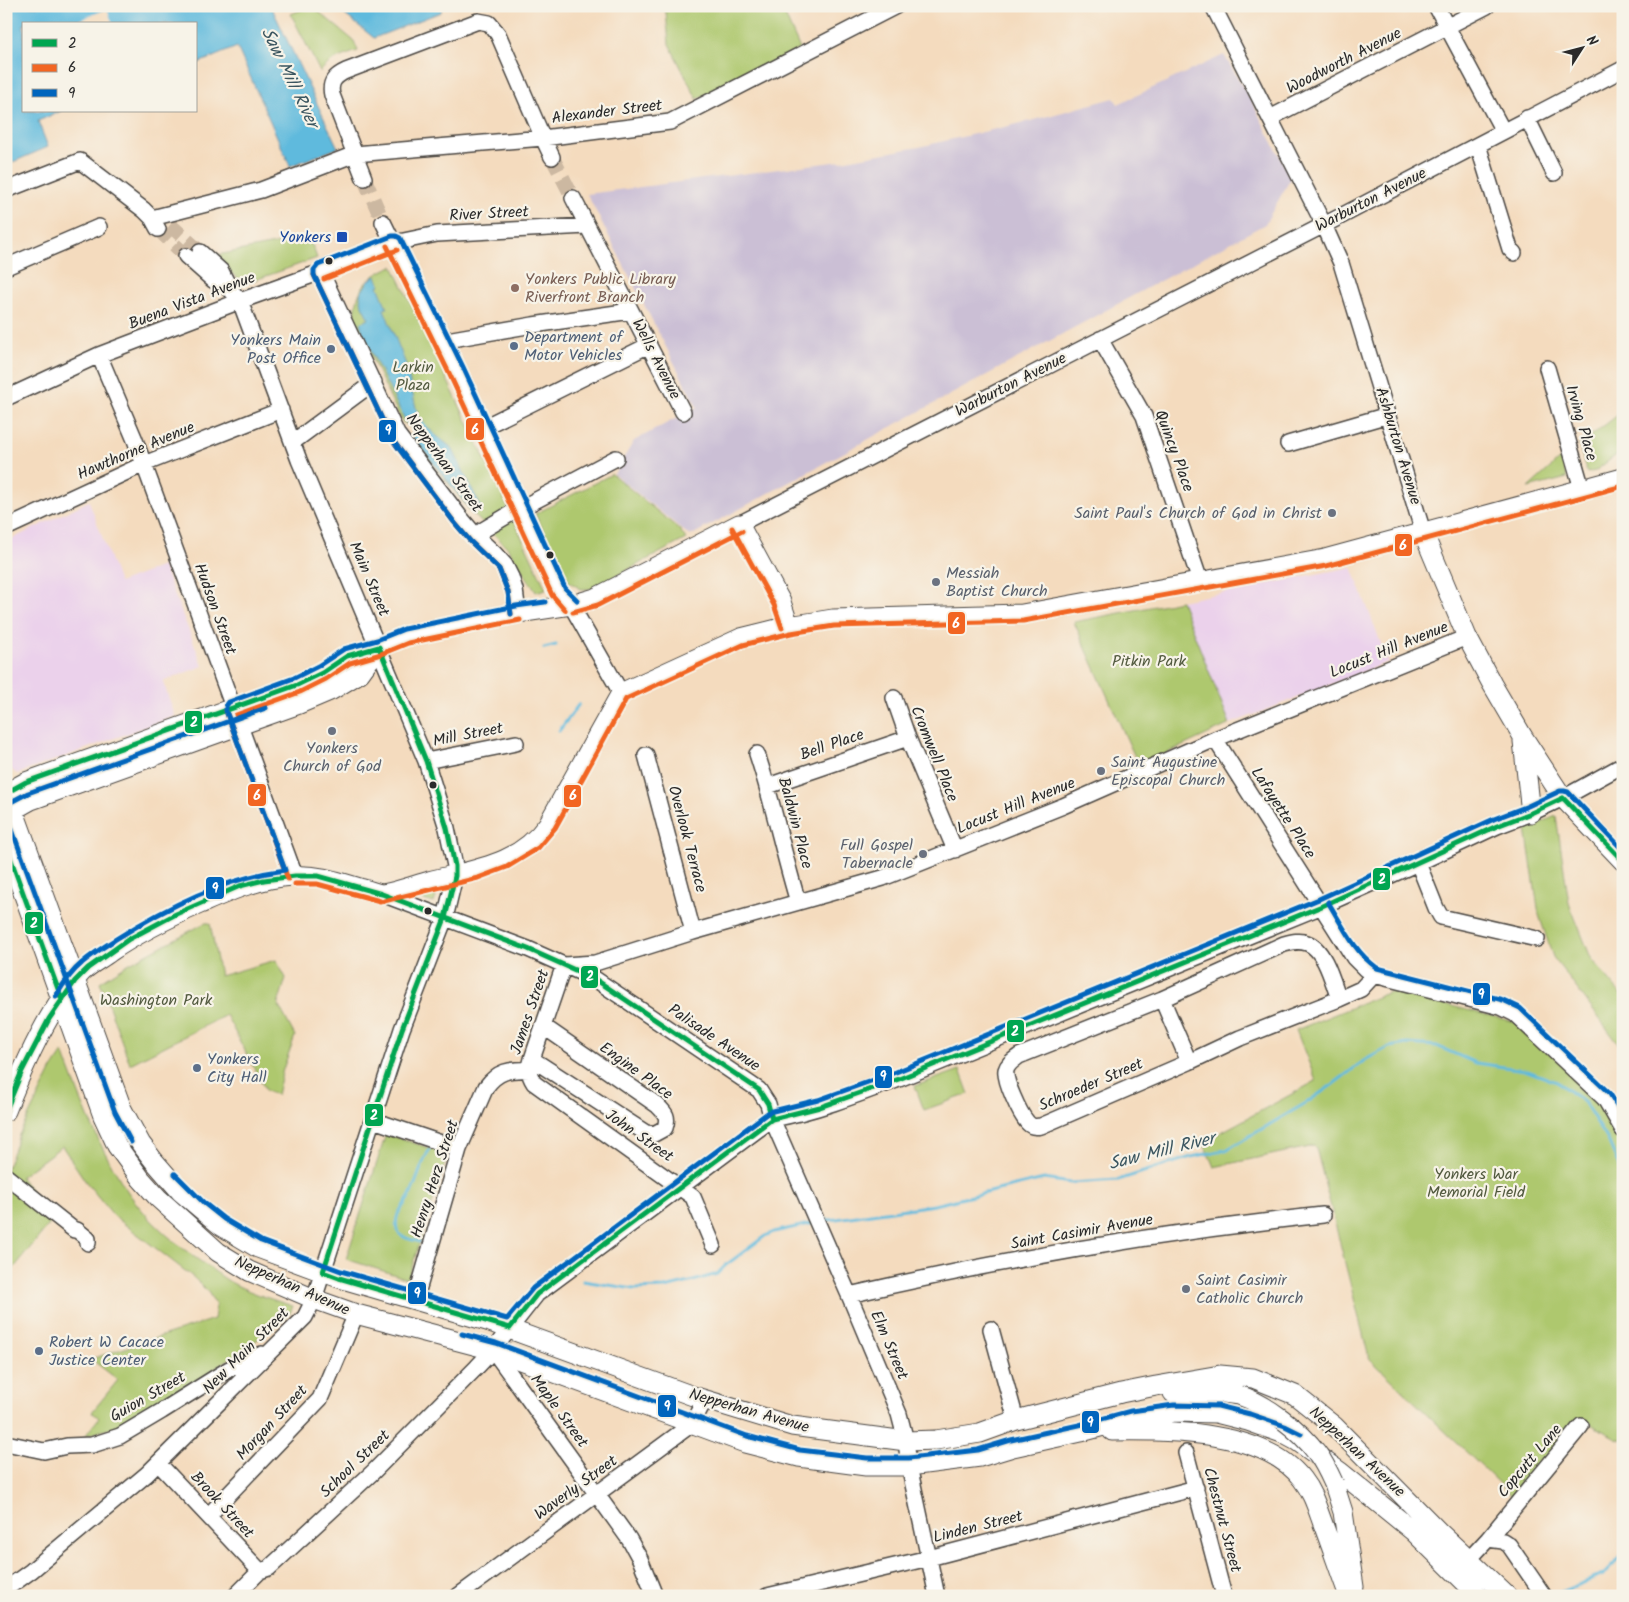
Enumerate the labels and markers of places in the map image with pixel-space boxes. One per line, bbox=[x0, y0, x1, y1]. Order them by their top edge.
place label: Yonkers bbox=[279, 225, 331, 250]
marker: Yonkers bbox=[335, 230, 349, 244]
unlabelled marker bbox=[324, 256, 334, 266]
place label: Yonkers Public Library Riverfront Branch bbox=[525, 267, 676, 310]
marker: Yonkers Public Library Riverfront Branch bbox=[509, 282, 521, 294]
place label: Department of Motor Vehicles bbox=[524, 325, 624, 368]
place label: Yonkers Main Post Office bbox=[230, 328, 321, 371]
marker: Department of Motor Vehicles bbox=[508, 340, 520, 352]
marker: Yonkers Main Post Office bbox=[325, 343, 337, 355]
place label: Saint Paul's Church of God in Christ bbox=[1074, 501, 1323, 526]
marker: Saint Paul's Church of God in Christ bbox=[1326, 507, 1338, 519]
unlabelled marker bbox=[545, 550, 555, 560]
place label: Messiah Baptist Church bbox=[946, 561, 1048, 604]
marker: Messiah Baptist Church bbox=[930, 576, 942, 588]
marker: Yonkers Church of God bbox=[326, 725, 338, 737]
place label: Yonkers Church of God bbox=[283, 736, 382, 779]
place label: Saint Augustine Episcopal Church bbox=[1111, 750, 1225, 793]
marker: Saint Augustine Episcopal Church bbox=[1095, 765, 1107, 777]
unlabelled marker bbox=[428, 780, 438, 790]
place label: Full Gospel Tabernacle bbox=[840, 833, 913, 876]
marker: Full Gospel Tabernacle bbox=[917, 848, 929, 860]
unlabelled marker bbox=[423, 906, 433, 916]
place label: Yonkers City Hall bbox=[207, 1047, 267, 1090]
marker: Yonkers City Hall bbox=[191, 1062, 203, 1074]
place label: Saint Casimir Catholic Church bbox=[1196, 1268, 1303, 1311]
marker: Saint Casimir Catholic Church bbox=[1180, 1283, 1192, 1295]
place label: Robert W Cacace Justice Center bbox=[49, 1330, 164, 1373]
marker: Robert W Cacace Justice Center bbox=[33, 1345, 45, 1357]

